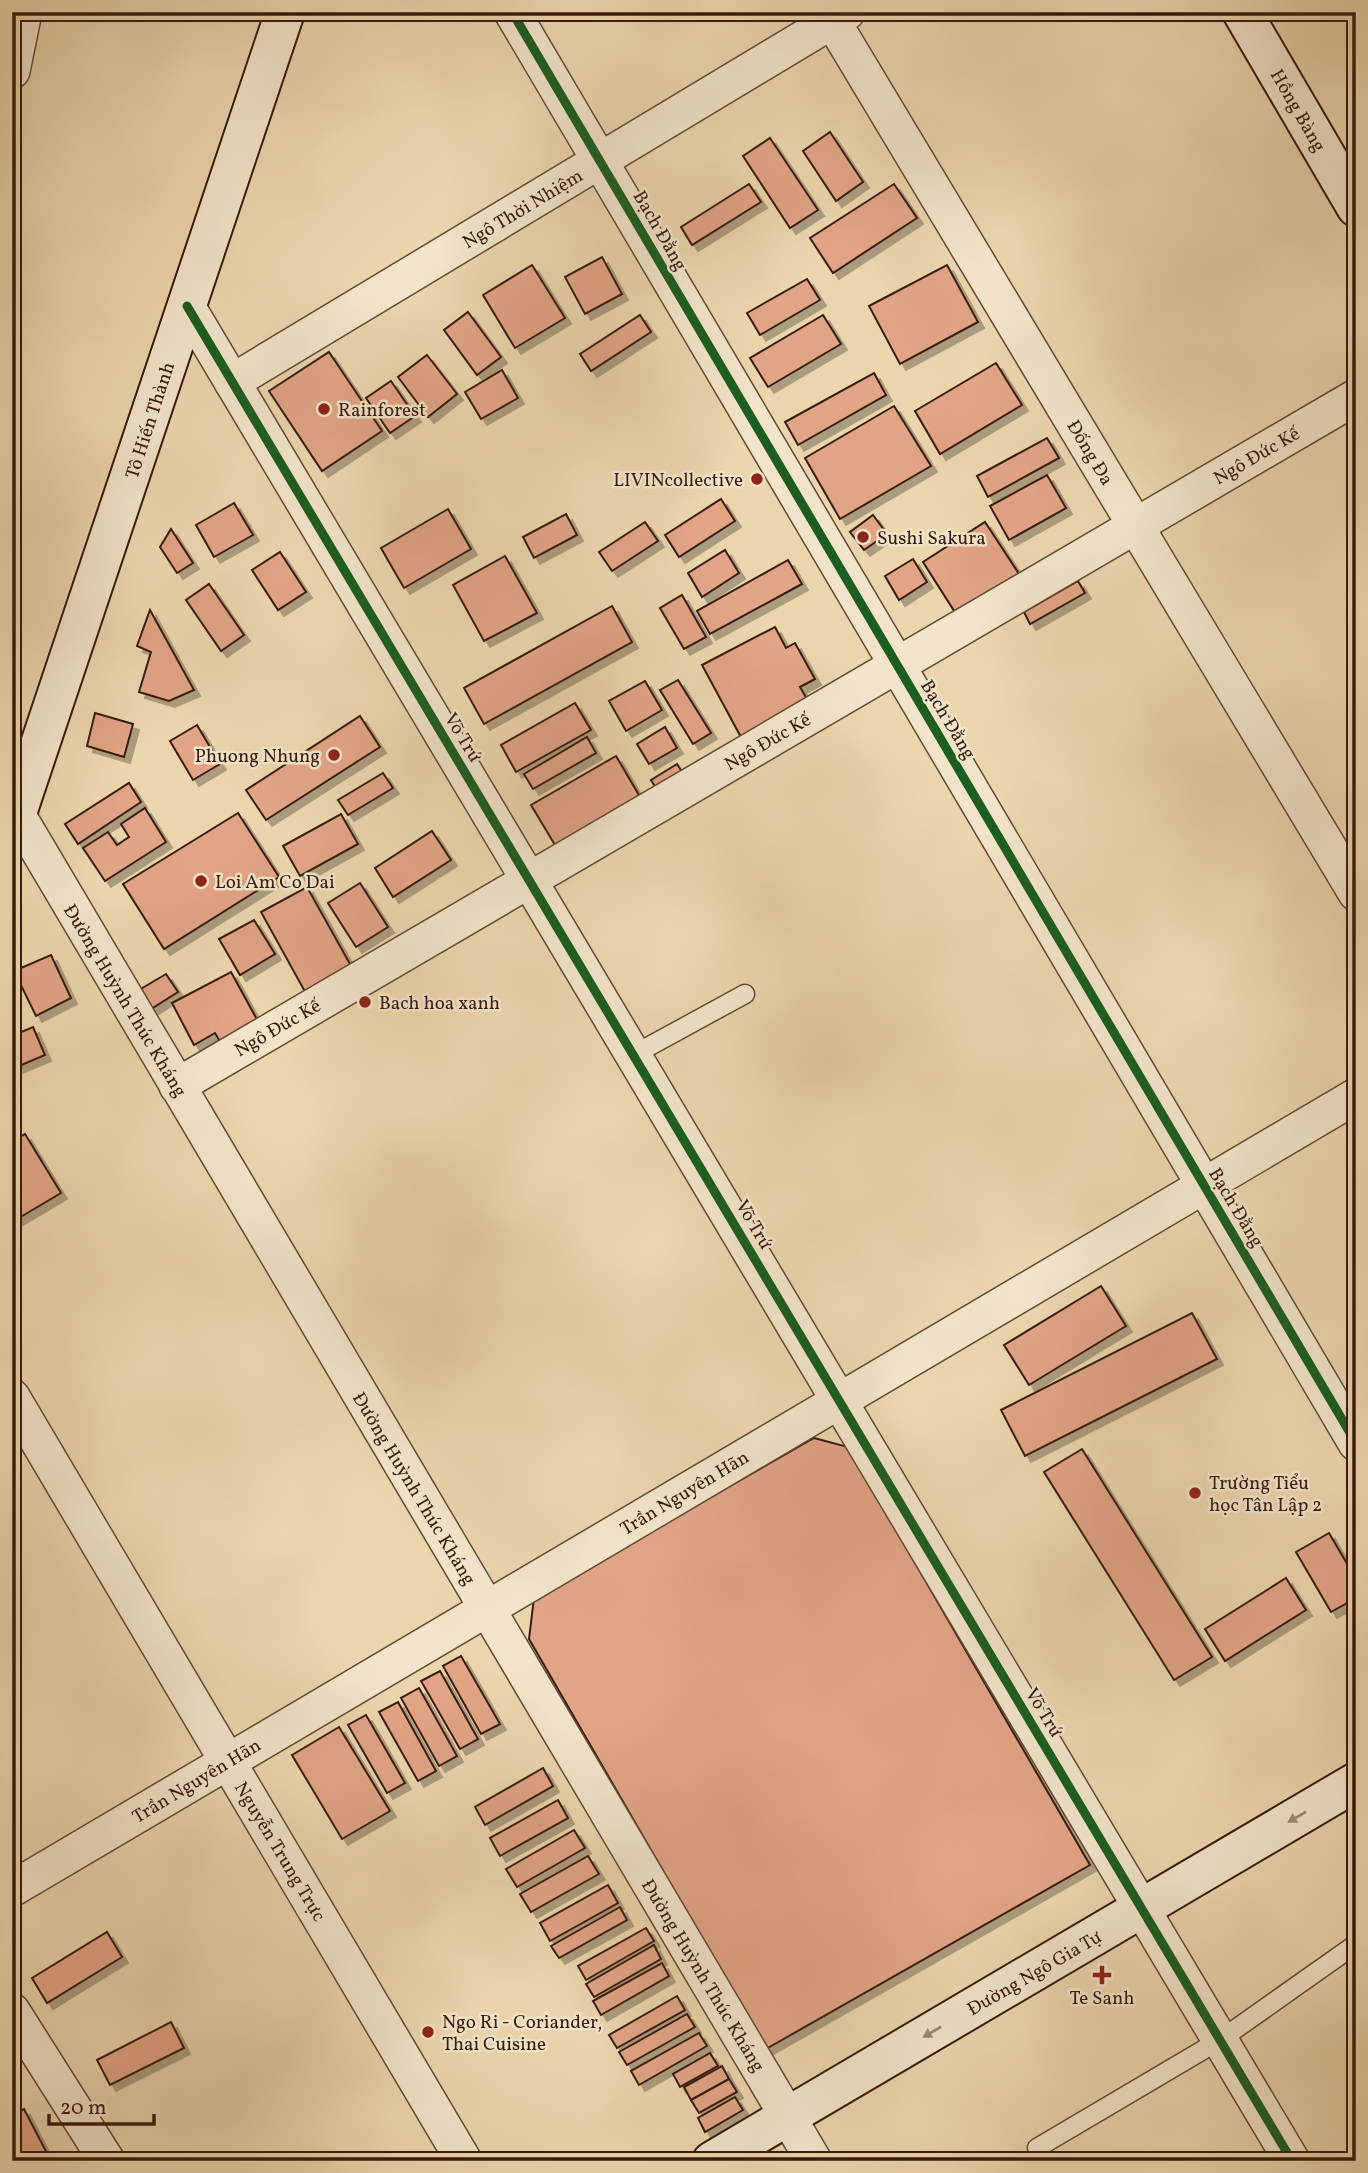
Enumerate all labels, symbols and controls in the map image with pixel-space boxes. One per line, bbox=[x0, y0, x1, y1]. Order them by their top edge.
street label: Hồng Bàng bbox=[1263, 65, 1331, 157]
street label: Ngô Thời Nhiệm bbox=[458, 163, 588, 256]
street label: Bạch Đằng bbox=[626, 186, 693, 276]
street label: Tô Hiến Thành bbox=[120, 359, 182, 482]
place label: Rainforest bbox=[338, 398, 426, 424]
marker: Rainforest bbox=[316, 401, 332, 417]
street label: Đống Đa bbox=[1060, 415, 1119, 491]
street label: Ngô Đức Kế bbox=[1209, 421, 1306, 492]
place label: LIVINcollective bbox=[613, 468, 743, 494]
marker: LIVINcollective bbox=[749, 471, 765, 487]
place label: Sushi Sakura bbox=[877, 526, 986, 552]
marker: Sushi Sakura bbox=[855, 529, 871, 545]
street label: Bạch Đằng bbox=[913, 675, 981, 765]
street label: Ngô Đức Kế bbox=[720, 707, 817, 778]
street label: Võ Trứ bbox=[437, 708, 487, 768]
place label: Phuong Nhung bbox=[195, 744, 320, 770]
marker: Phuong Nhung bbox=[326, 747, 342, 763]
place label: Loi Am Co Dai bbox=[215, 870, 335, 896]
marker: Loi Am Co Dai bbox=[193, 873, 209, 889]
street label: Đường Huỳnh Thúc Kháng bbox=[56, 900, 192, 1102]
place label: Bach hoa xanh bbox=[379, 991, 500, 1017]
street label: Ngô Đức Kế bbox=[230, 993, 327, 1064]
marker: Bach hoa xanh bbox=[357, 994, 373, 1010]
street label: Bạch Đằng bbox=[1201, 1163, 1269, 1253]
street label: Võ Trứ bbox=[729, 1195, 778, 1255]
street label: Đường Huỳnh Thúc Kháng bbox=[345, 1388, 481, 1590]
street label: Trần Nguyên Hãn bbox=[616, 1445, 754, 1543]
place label: Trường Tiểu học Tân Lập 2 bbox=[1209, 1471, 1322, 1519]
marker: Trường Tiểu học Tân Lập 2 bbox=[1187, 1485, 1203, 1501]
street label: Võ Trứ bbox=[1018, 1683, 1068, 1743]
street label: Trần Nguyên Hãn bbox=[128, 1733, 266, 1831]
street label: Nguyễn Trung Trực bbox=[227, 1777, 331, 1927]
one-way arrow bbox=[1287, 1811, 1306, 1823]
street label: Đường Huỳnh Thúc Kháng bbox=[634, 1875, 770, 2077]
street label: Đường Ngô Gia Tự bbox=[963, 1925, 1107, 2023]
marker: Te Sanh bbox=[1094, 1967, 1110, 1983]
place label: Te Sanh bbox=[1069, 1986, 1135, 2012]
place label: Ngo Ri - Coriander, Thai Cuisine bbox=[442, 2010, 602, 2058]
marker: Ngo Ri - Coriander, Thai Cuisine bbox=[420, 2024, 436, 2040]
one-way arrow bbox=[922, 2025, 941, 2038]
scale bar bbox=[49, 2082, 154, 2126]
text: 20 m bbox=[60, 2094, 106, 2123]

